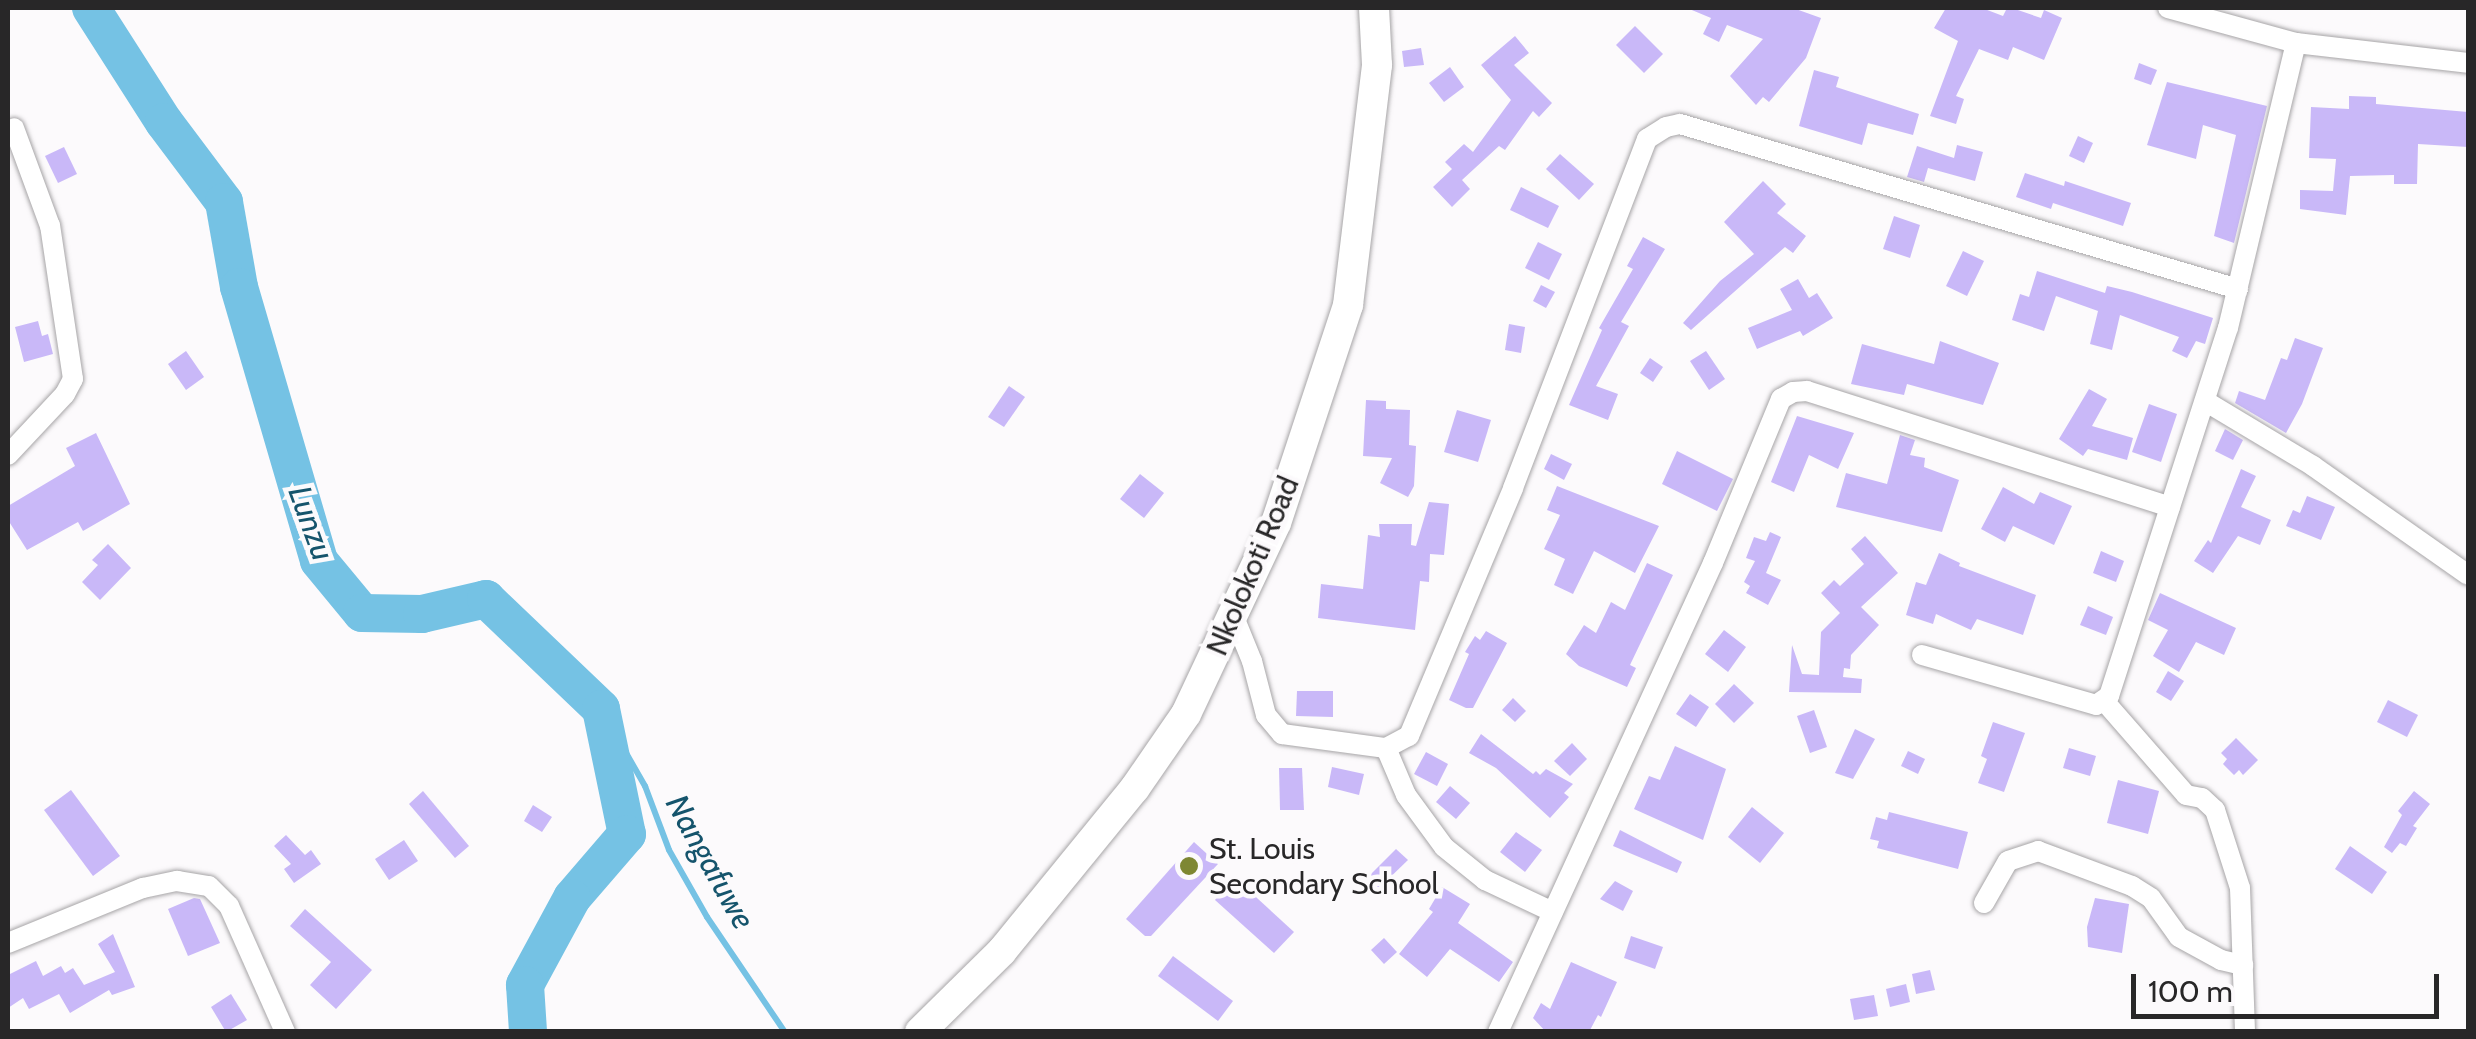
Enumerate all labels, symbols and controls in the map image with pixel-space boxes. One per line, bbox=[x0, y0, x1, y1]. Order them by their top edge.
street label: Nkolokoti Road bbox=[1199, 471, 1307, 661]
water label: Lunzu bbox=[280, 481, 342, 565]
water label: Nangafuwe bbox=[657, 788, 763, 936]
place label: St. Louis Secondary School bbox=[1209, 831, 1438, 902]
marker: St. Louis Secondary School bbox=[1178, 855, 1200, 877]
scale bar bbox=[2136, 954, 2444, 1016]
text: 100 m bbox=[2148, 973, 2233, 1010]

